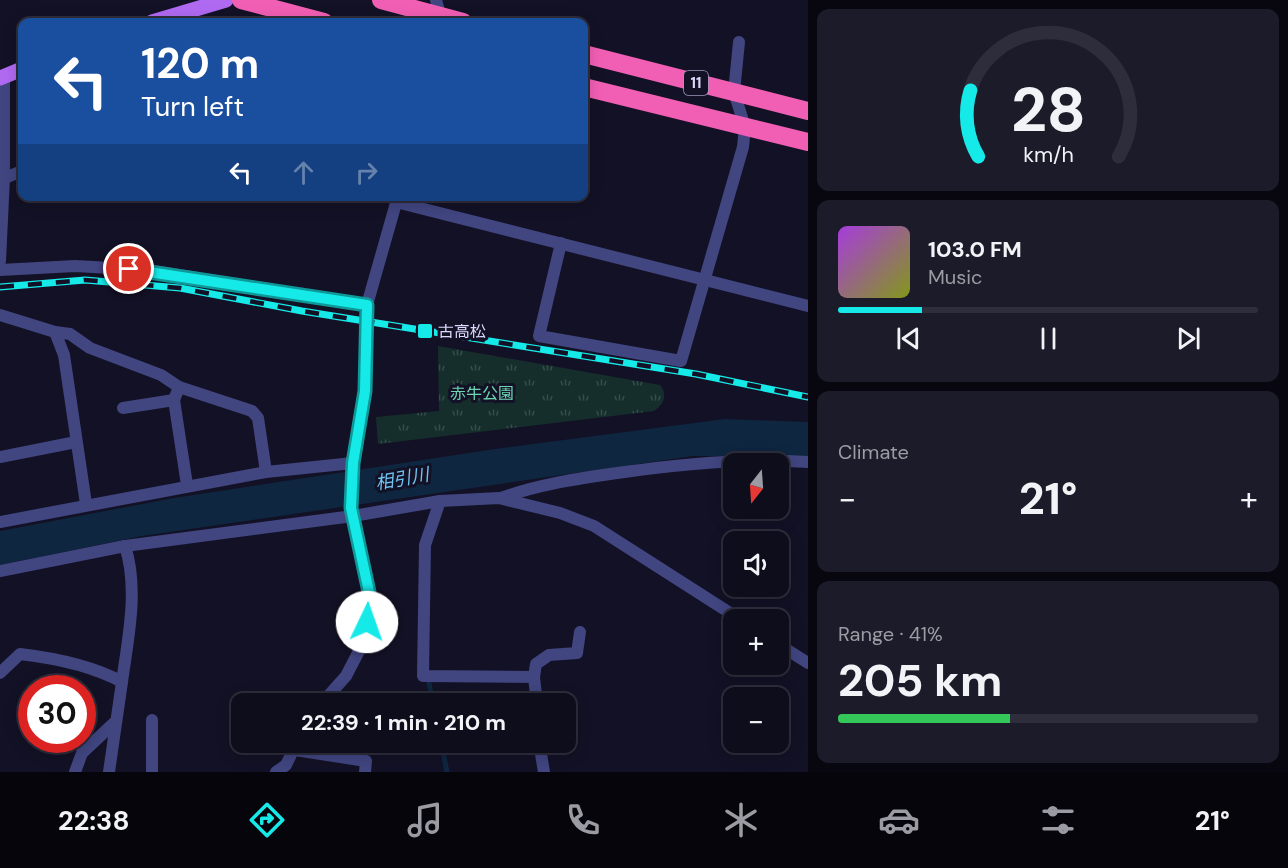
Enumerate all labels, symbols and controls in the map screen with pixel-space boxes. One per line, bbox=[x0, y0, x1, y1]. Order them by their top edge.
text: 120 m bbox=[141, 36, 259, 91]
icon: left bbox=[42, 42, 120, 120]
text: 28 bbox=[1010, 69, 1086, 150]
road number: 11 bbox=[684, 71, 708, 95]
text: Turn left bbox=[141, 89, 244, 124]
text: km/h bbox=[1023, 141, 1073, 169]
icon: left bbox=[224, 156, 257, 189]
icon: ahead bbox=[287, 156, 320, 189]
icon: right bbox=[350, 156, 383, 189]
text: 103.0 FM bbox=[928, 235, 1022, 264]
pin bbox=[103, 243, 154, 294]
icon: arrive bbox=[112, 252, 145, 285]
text: Music bbox=[928, 264, 983, 290]
place label: 古高松 bbox=[438, 321, 486, 342]
marker: 古高松 bbox=[416, 322, 434, 340]
icon: previous bbox=[892, 322, 925, 355]
icon: pause bbox=[1032, 322, 1065, 355]
icon: next bbox=[1172, 322, 1205, 355]
park label: 赤牛公園 bbox=[450, 383, 514, 404]
text: Climate bbox=[838, 439, 909, 465]
north arrow bbox=[723, 453, 789, 519]
map controls bbox=[723, 453, 789, 753]
water label: 相引川 bbox=[373, 462, 433, 496]
text: 21° bbox=[1019, 469, 1077, 528]
text: − bbox=[838, 477, 856, 520]
text: + bbox=[1240, 477, 1258, 520]
button: sound bbox=[723, 531, 789, 597]
position arrow bbox=[335, 590, 399, 654]
button: + bbox=[723, 609, 789, 675]
text: Range · 41% bbox=[838, 621, 943, 647]
text: 205 km bbox=[838, 651, 1002, 710]
speed limit sign: 30 bbox=[18, 675, 96, 753]
button: − bbox=[723, 687, 789, 753]
text: 22:39 · 1 min · 210 m bbox=[301, 708, 506, 737]
icon: directions bbox=[246, 799, 288, 841]
icon: music bbox=[404, 799, 446, 841]
icon: phone bbox=[562, 799, 604, 841]
icon: climate bbox=[720, 799, 762, 841]
icon: car bbox=[878, 799, 920, 841]
icon: filters bbox=[1037, 799, 1079, 841]
text: 22:38 bbox=[58, 803, 129, 838]
text: 21° bbox=[1195, 803, 1230, 838]

